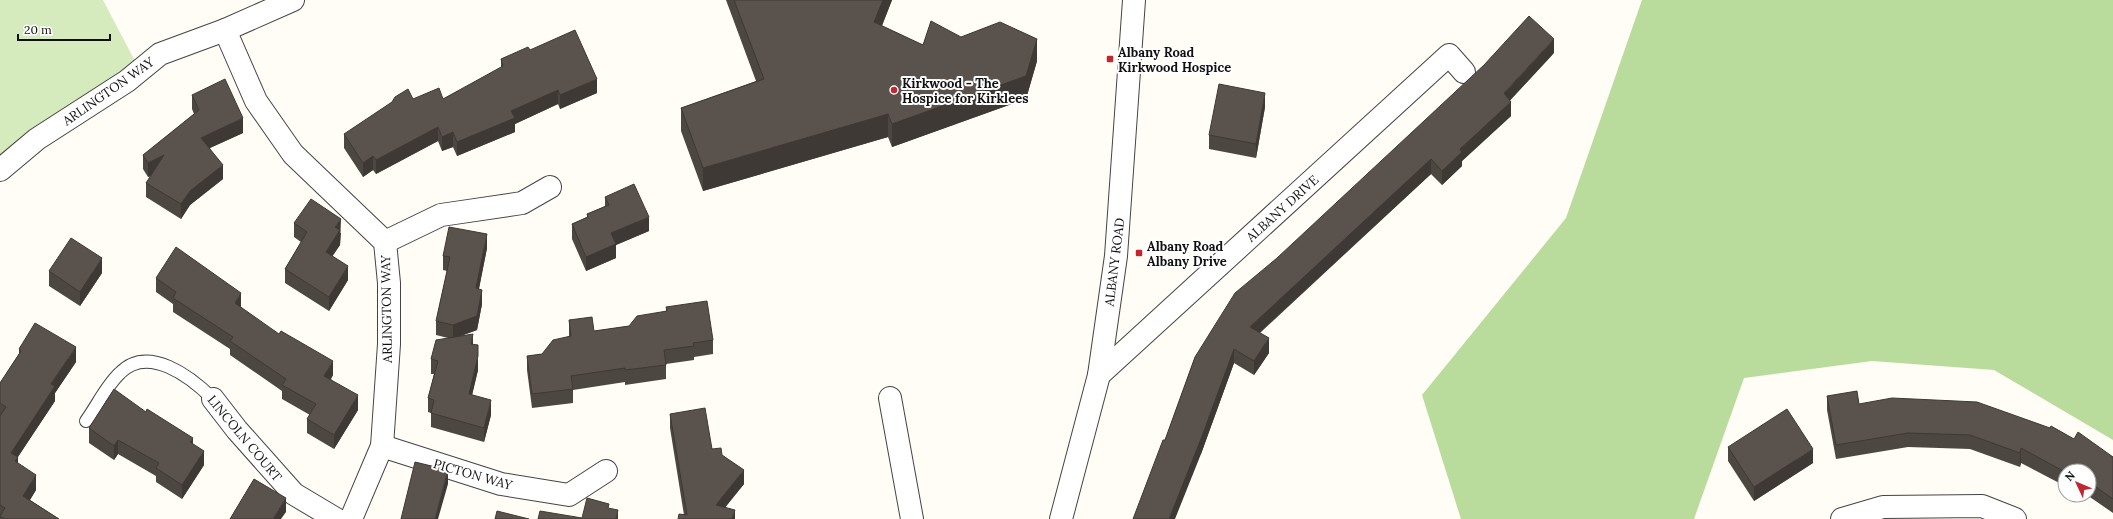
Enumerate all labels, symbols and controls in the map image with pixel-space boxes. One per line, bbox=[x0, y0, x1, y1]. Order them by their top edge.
scale bar bbox=[18, 16, 110, 42]
text: 20 m bbox=[24, 22, 52, 37]
place label: Albany Road Kirkwood Hospice bbox=[1118, 44, 1231, 76]
street label: ARLINGTON WAY bbox=[58, 53, 158, 130]
marker: Albany Road Kirkwood Hospice bbox=[1105, 54, 1115, 64]
place label: Kirkwood - The Hospice for Kirklees bbox=[902, 75, 1028, 107]
marker: Kirkwood - The Hospice for Kirklees bbox=[889, 85, 899, 95]
street label: ALBANY DRIVE bbox=[1242, 171, 1322, 246]
street label: ALBANY ROAD bbox=[1101, 216, 1128, 308]
place label: Albany Road Albany Drive bbox=[1147, 238, 1227, 270]
marker: Albany Road Albany Drive bbox=[1134, 248, 1144, 258]
street label: ARLINGTON WAY bbox=[377, 254, 396, 364]
street label: LINCOLN COURT bbox=[204, 392, 286, 485]
street label: PICTON WAY bbox=[431, 455, 515, 494]
north arrow bbox=[2057, 463, 2097, 503]
text: N bbox=[2062, 468, 2078, 484]

